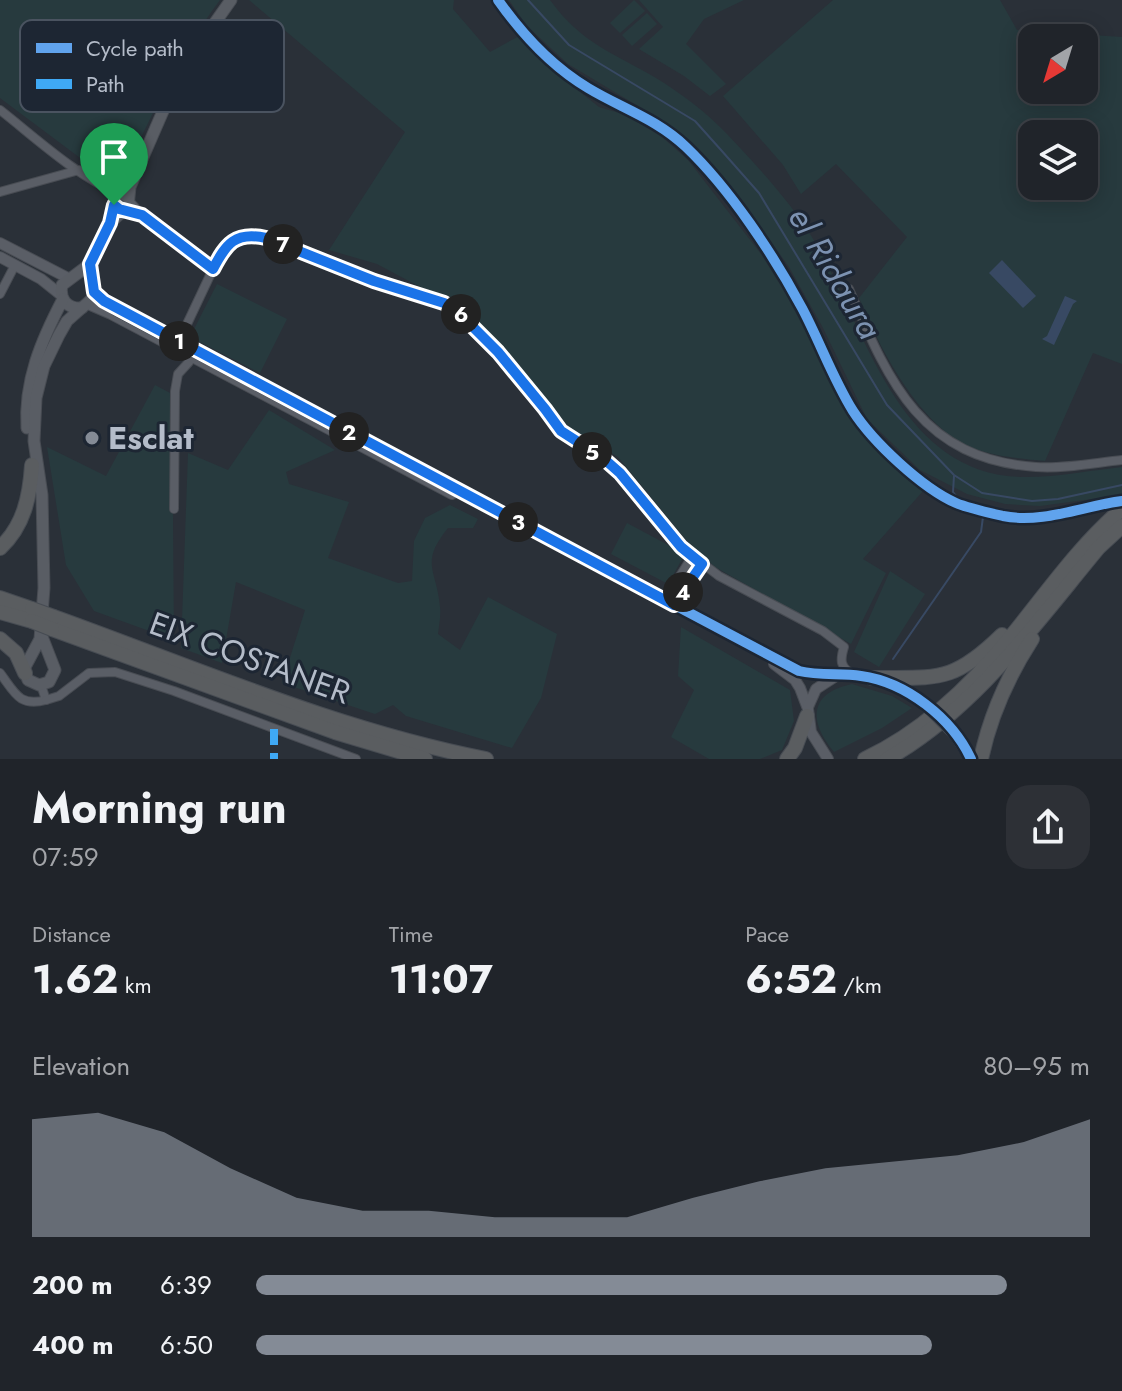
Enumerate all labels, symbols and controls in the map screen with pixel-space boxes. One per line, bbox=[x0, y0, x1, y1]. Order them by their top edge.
legend bbox=[20, 20, 284, 112]
north arrow bbox=[1018, 24, 1098, 104]
map controls bbox=[1018, 24, 1098, 200]
text: Cycle path bbox=[86, 32, 184, 64]
text: Path bbox=[86, 68, 125, 100]
button: layers bbox=[1018, 120, 1098, 200]
pin bbox=[80, 123, 148, 205]
icon: arrive bbox=[92, 135, 136, 179]
water label: el Ridaura bbox=[776, 197, 894, 349]
pin: 7 bbox=[263, 224, 303, 264]
text: 7 bbox=[276, 228, 290, 260]
pin: 6 bbox=[441, 294, 481, 334]
text: 6 bbox=[454, 298, 468, 330]
pin: 1 bbox=[159, 321, 199, 361]
text: 1 bbox=[173, 325, 185, 357]
pin: 2 bbox=[329, 412, 369, 452]
place label: Esclat bbox=[108, 415, 195, 461]
text: 2 bbox=[342, 416, 356, 448]
marker: Esclat bbox=[83, 429, 101, 447]
pin: 5 bbox=[572, 432, 612, 472]
text: 5 bbox=[585, 436, 599, 468]
pin: 3 bbox=[498, 502, 538, 542]
text: 3 bbox=[511, 506, 525, 538]
pin: 4 bbox=[663, 572, 703, 612]
text: 4 bbox=[675, 576, 691, 608]
street label: EIX COSTANER bbox=[143, 600, 357, 716]
text: Morning run bbox=[32, 776, 287, 840]
button: share bbox=[1006, 785, 1090, 869]
text: 07:59 bbox=[32, 838, 99, 876]
text: Distance bbox=[32, 918, 111, 950]
text: Time bbox=[389, 918, 433, 950]
text: Pace bbox=[745, 918, 789, 950]
text: 1.62 bbox=[32, 950, 118, 1008]
text: 11:07 bbox=[389, 950, 493, 1008]
text: 6:52 bbox=[745, 950, 837, 1008]
text: km bbox=[118, 969, 152, 1001]
text: /km bbox=[837, 969, 882, 1001]
text: Elevation bbox=[32, 1047, 130, 1085]
text: 80–95 m bbox=[983, 1047, 1090, 1085]
text: 200 m bbox=[32, 1266, 113, 1304]
text: 6:39 bbox=[160, 1266, 212, 1304]
text: 400 m bbox=[32, 1326, 114, 1364]
text: 6:50 bbox=[160, 1326, 213, 1364]

